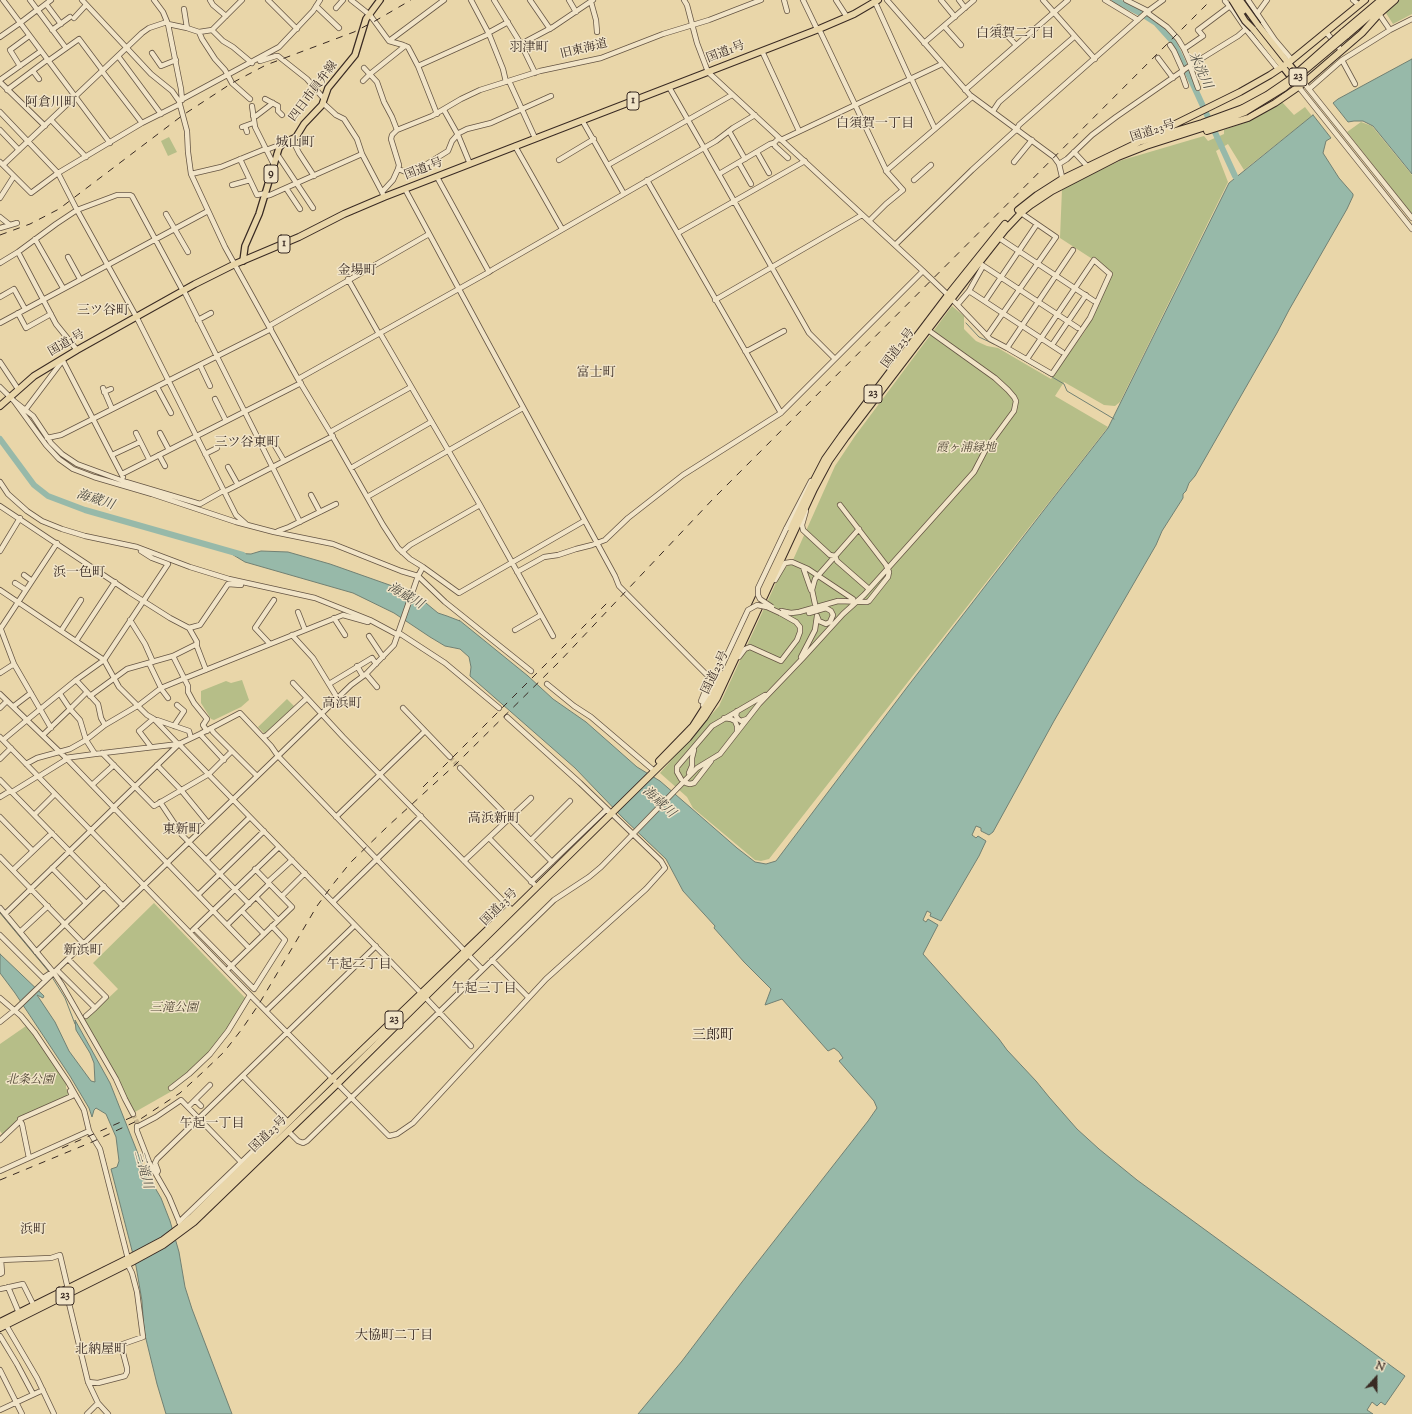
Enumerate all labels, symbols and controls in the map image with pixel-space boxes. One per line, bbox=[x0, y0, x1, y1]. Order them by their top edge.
district label: 白須賀二丁目 bbox=[976, 27, 1054, 43]
street label: 旧東海道 bbox=[559, 37, 609, 63]
street label: 国道1号 bbox=[705, 39, 747, 67]
district label: 羽津町 bbox=[510, 41, 548, 57]
water label: 米洗川 bbox=[1184, 50, 1214, 92]
street label: 四日市員弁線 bbox=[287, 59, 341, 125]
road number: 23 bbox=[1289, 68, 1307, 86]
road number: 1 bbox=[627, 92, 639, 110]
district label: 阿倉川町 bbox=[25, 96, 77, 112]
district label: 白須賀一丁目 bbox=[836, 117, 914, 133]
street label: 国道23号 bbox=[1129, 118, 1177, 146]
district label: 城山町 bbox=[276, 136, 314, 152]
street label: 国道1号 bbox=[403, 156, 445, 184]
road number: 9 bbox=[264, 165, 278, 183]
road number: 1 bbox=[278, 235, 290, 253]
district label: 金場町 bbox=[338, 264, 376, 280]
district label: 三ツ谷町 bbox=[77, 304, 129, 320]
street label: 国道23号 bbox=[879, 326, 919, 372]
street label: 国道1号 bbox=[46, 328, 88, 360]
district label: 富士町 bbox=[577, 366, 615, 382]
road number: 23 bbox=[864, 385, 882, 403]
district label: 三ツ谷東町 bbox=[215, 436, 279, 452]
park label: 霞ヶ浦緑地 bbox=[936, 442, 996, 456]
water label: 海蔵川 bbox=[74, 488, 116, 514]
district label: 浜一色町 bbox=[53, 566, 105, 582]
water label: 海蔵川 bbox=[384, 580, 426, 614]
street label: 国道23号 bbox=[699, 649, 733, 697]
district label: 高浜町 bbox=[323, 697, 361, 713]
water label: 海蔵川 bbox=[638, 784, 678, 822]
district label: 高浜新町 bbox=[468, 812, 520, 828]
district label: 東新町 bbox=[163, 823, 201, 839]
street label: 国道23号 bbox=[478, 886, 522, 930]
district label: 新浜町 bbox=[64, 944, 102, 960]
district label: 午起二丁目 bbox=[327, 958, 391, 974]
district label: 午起三丁目 bbox=[452, 982, 516, 998]
park label: 三滝公園 bbox=[150, 1002, 198, 1016]
road number: 23 bbox=[385, 1011, 403, 1029]
district label: 三郎町 bbox=[692, 1029, 734, 1045]
park label: 北条公園 bbox=[6, 1074, 54, 1088]
street label: 国道23号 bbox=[247, 1114, 291, 1156]
district label: 午起一丁目 bbox=[180, 1117, 244, 1133]
water label: 三滝川 bbox=[129, 1149, 155, 1191]
district label: 浜町 bbox=[20, 1223, 46, 1239]
road number: 23 bbox=[56, 1287, 74, 1305]
district label: 大協町二丁目 bbox=[355, 1329, 433, 1345]
district label: 北納屋町 bbox=[75, 1343, 127, 1359]
north arrow bbox=[1356, 1358, 1396, 1398]
text: N bbox=[1373, 1358, 1387, 1376]

